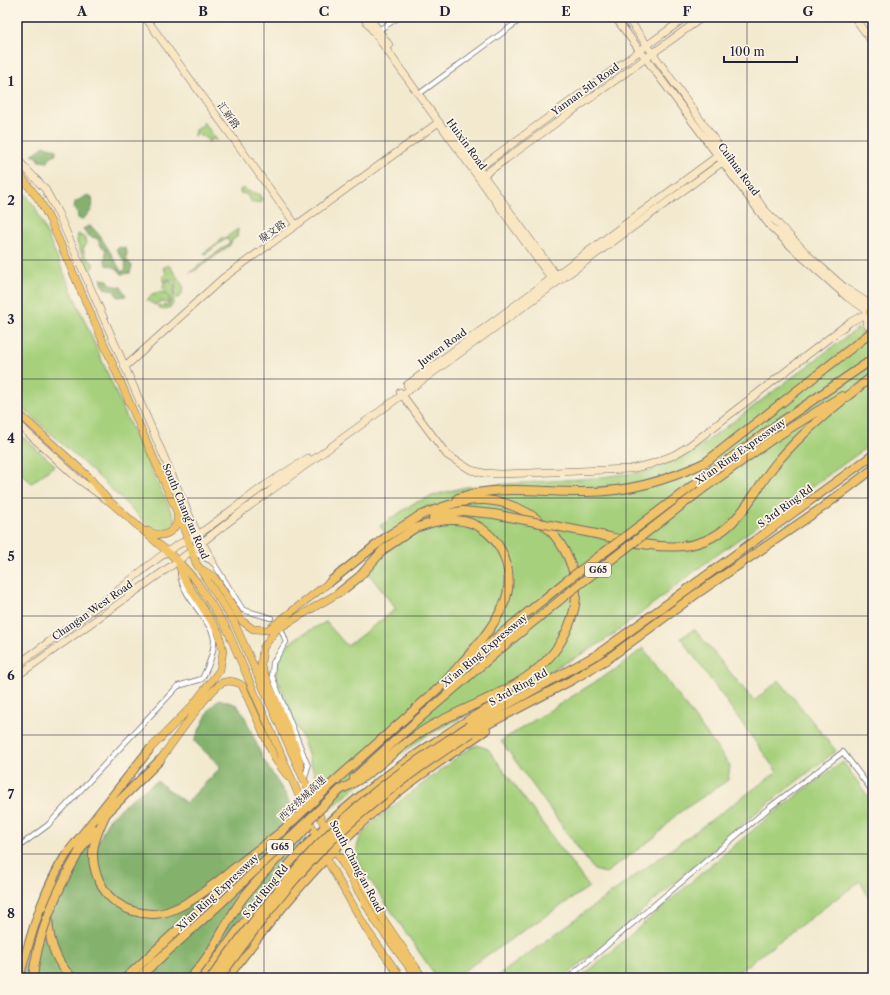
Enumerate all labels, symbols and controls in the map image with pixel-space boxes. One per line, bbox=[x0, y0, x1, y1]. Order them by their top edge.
text: A bbox=[76, 3, 88, 19]
text: B bbox=[198, 3, 208, 19]
text: C bbox=[319, 3, 329, 19]
text: D bbox=[439, 3, 451, 19]
text: E bbox=[561, 3, 571, 19]
text: F bbox=[683, 3, 692, 19]
text: G bbox=[802, 3, 814, 19]
scale bar bbox=[724, 38, 797, 64]
text: 100 m bbox=[730, 44, 765, 59]
street label: Yannan 5th Road bbox=[548, 60, 622, 119]
text: 1 bbox=[8, 73, 14, 89]
street label: 汇新路 bbox=[215, 99, 243, 131]
street label: Huixin Road bbox=[444, 116, 490, 172]
street label: Cuihua Road bbox=[715, 140, 762, 198]
text: 2 bbox=[7, 192, 15, 208]
street label: 聚文路 bbox=[256, 217, 288, 245]
text: 3 bbox=[7, 311, 15, 327]
street label: Juwen Road bbox=[414, 325, 469, 371]
street label: Xi'an Ring Expressway bbox=[692, 415, 788, 488]
text: 4 bbox=[7, 430, 15, 446]
street label: South Chang'an Road bbox=[160, 461, 212, 561]
street label: S 3rd Ring Rd bbox=[755, 482, 815, 531]
text: 5 bbox=[7, 548, 15, 564]
road number: G65 bbox=[585, 563, 611, 577]
street label: Changan West Road bbox=[49, 578, 135, 643]
street label: Xi'an Ring Expressway bbox=[438, 611, 530, 691]
street label: S 3rd Ring Rd bbox=[487, 666, 550, 709]
text: 6 bbox=[7, 667, 15, 683]
street label: 西安绕城高速 bbox=[276, 773, 329, 824]
text: 7 bbox=[8, 786, 15, 802]
street label: South Chang'an Road bbox=[327, 818, 386, 915]
road number: G65 bbox=[267, 840, 293, 854]
street label: Xi'an Ring Expressway bbox=[173, 851, 261, 934]
street label: S 3rd Ring Rd bbox=[240, 862, 291, 921]
text: 8 bbox=[7, 905, 15, 921]

